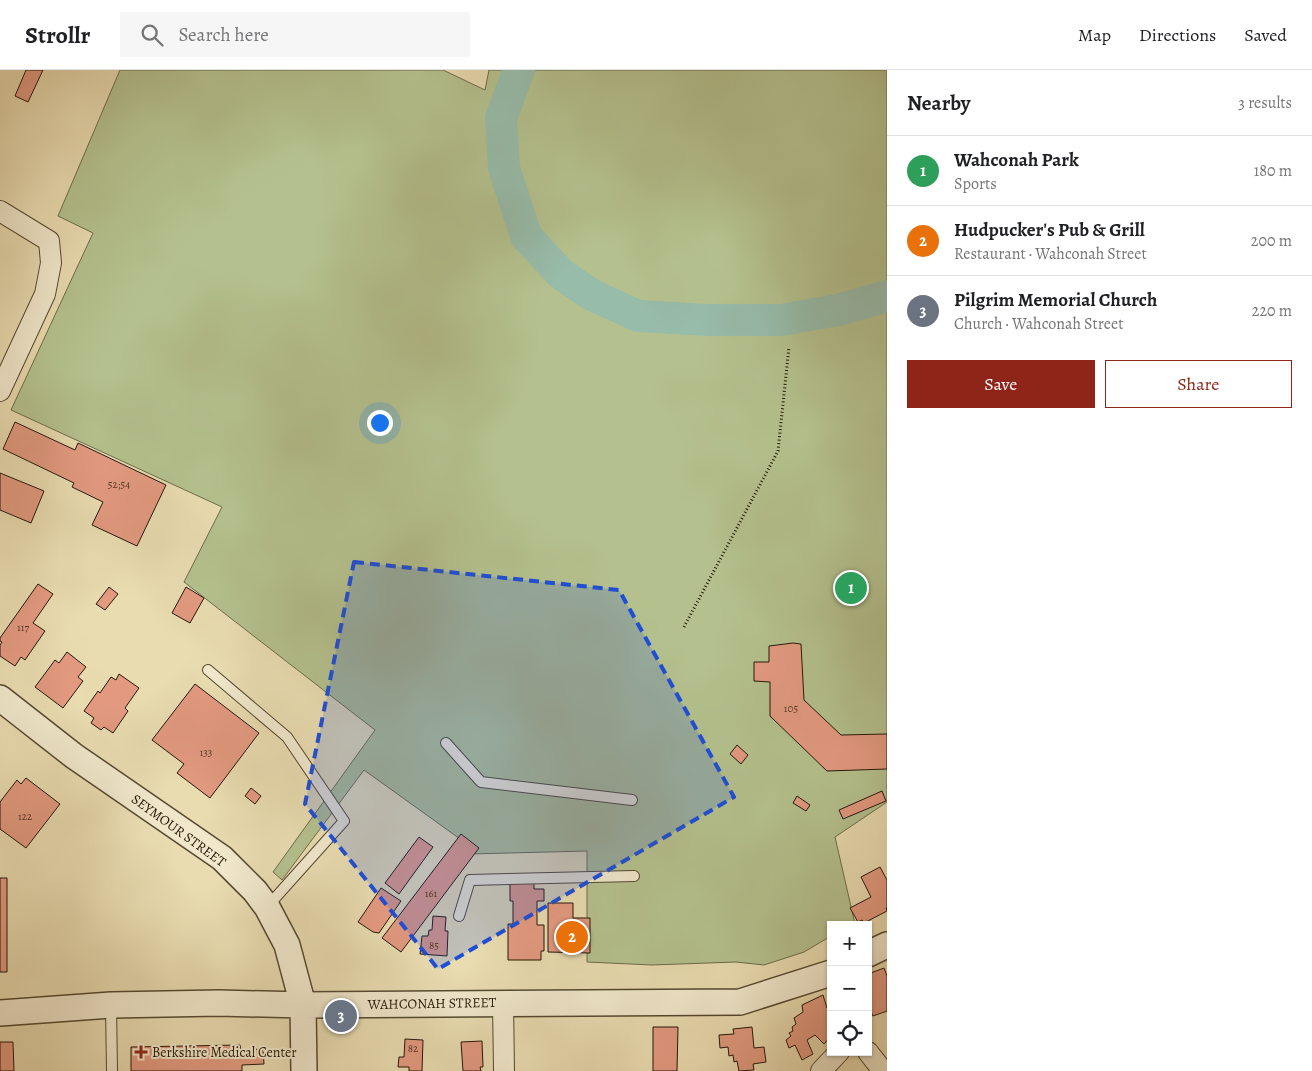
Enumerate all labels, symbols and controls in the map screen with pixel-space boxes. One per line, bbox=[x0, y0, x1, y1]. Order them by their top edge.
search box bbox=[120, 12, 470, 57]
text: Strollr bbox=[25, 19, 90, 51]
icon: search bbox=[138, 21, 166, 49]
text: Search here bbox=[178, 22, 269, 48]
text: Map bbox=[1078, 23, 1111, 47]
text: Directions bbox=[1139, 23, 1216, 47]
text: Saved bbox=[1244, 23, 1287, 47]
text: Nearby bbox=[907, 89, 970, 117]
text: 3 results bbox=[1238, 92, 1292, 114]
text: Wahconah Park bbox=[954, 147, 1079, 173]
text: 1 bbox=[920, 160, 926, 182]
text: 180 m bbox=[1254, 160, 1292, 182]
text: Sports bbox=[954, 173, 997, 195]
text: Hudpucker's Pub & Grill bbox=[954, 217, 1145, 243]
text: 2 bbox=[919, 230, 927, 252]
text: 200 m bbox=[1251, 230, 1292, 252]
text: Restaurant · Wahconah Street bbox=[954, 243, 1147, 265]
text: Pilgrim Memorial Church bbox=[954, 287, 1157, 313]
text: 3 bbox=[920, 300, 926, 322]
text: 220 m bbox=[1252, 300, 1292, 322]
text: Church · Wahconah Street bbox=[954, 313, 1123, 335]
button: Save bbox=[907, 360, 1095, 408]
button: Share bbox=[1105, 360, 1292, 408]
your location bbox=[367, 410, 393, 436]
house number: 52;54 bbox=[108, 477, 130, 492]
pin: 1 bbox=[835, 569, 867, 607]
house number: 117 bbox=[17, 620, 29, 635]
house number: 105 bbox=[784, 701, 798, 716]
house number: 133 bbox=[200, 745, 212, 760]
street label: SEYMOUR STREET bbox=[128, 790, 230, 871]
house number: 122 bbox=[18, 809, 32, 824]
house number: 161 bbox=[425, 886, 438, 901]
pin: 2 bbox=[556, 918, 588, 956]
map controls bbox=[827, 921, 872, 1056]
button: + bbox=[827, 921, 872, 966]
house number: 85 bbox=[429, 938, 439, 953]
button: − bbox=[827, 966, 872, 1011]
street label: WAHCONAH STREET bbox=[366, 993, 497, 1014]
pin: 3 bbox=[325, 997, 357, 1035]
button: locate bbox=[827, 1011, 872, 1056]
house number: 82 bbox=[408, 1041, 418, 1056]
place label: Berkshire Medical Center bbox=[152, 1043, 297, 1062]
marker: Berkshire Medical Center bbox=[134, 1045, 148, 1059]

